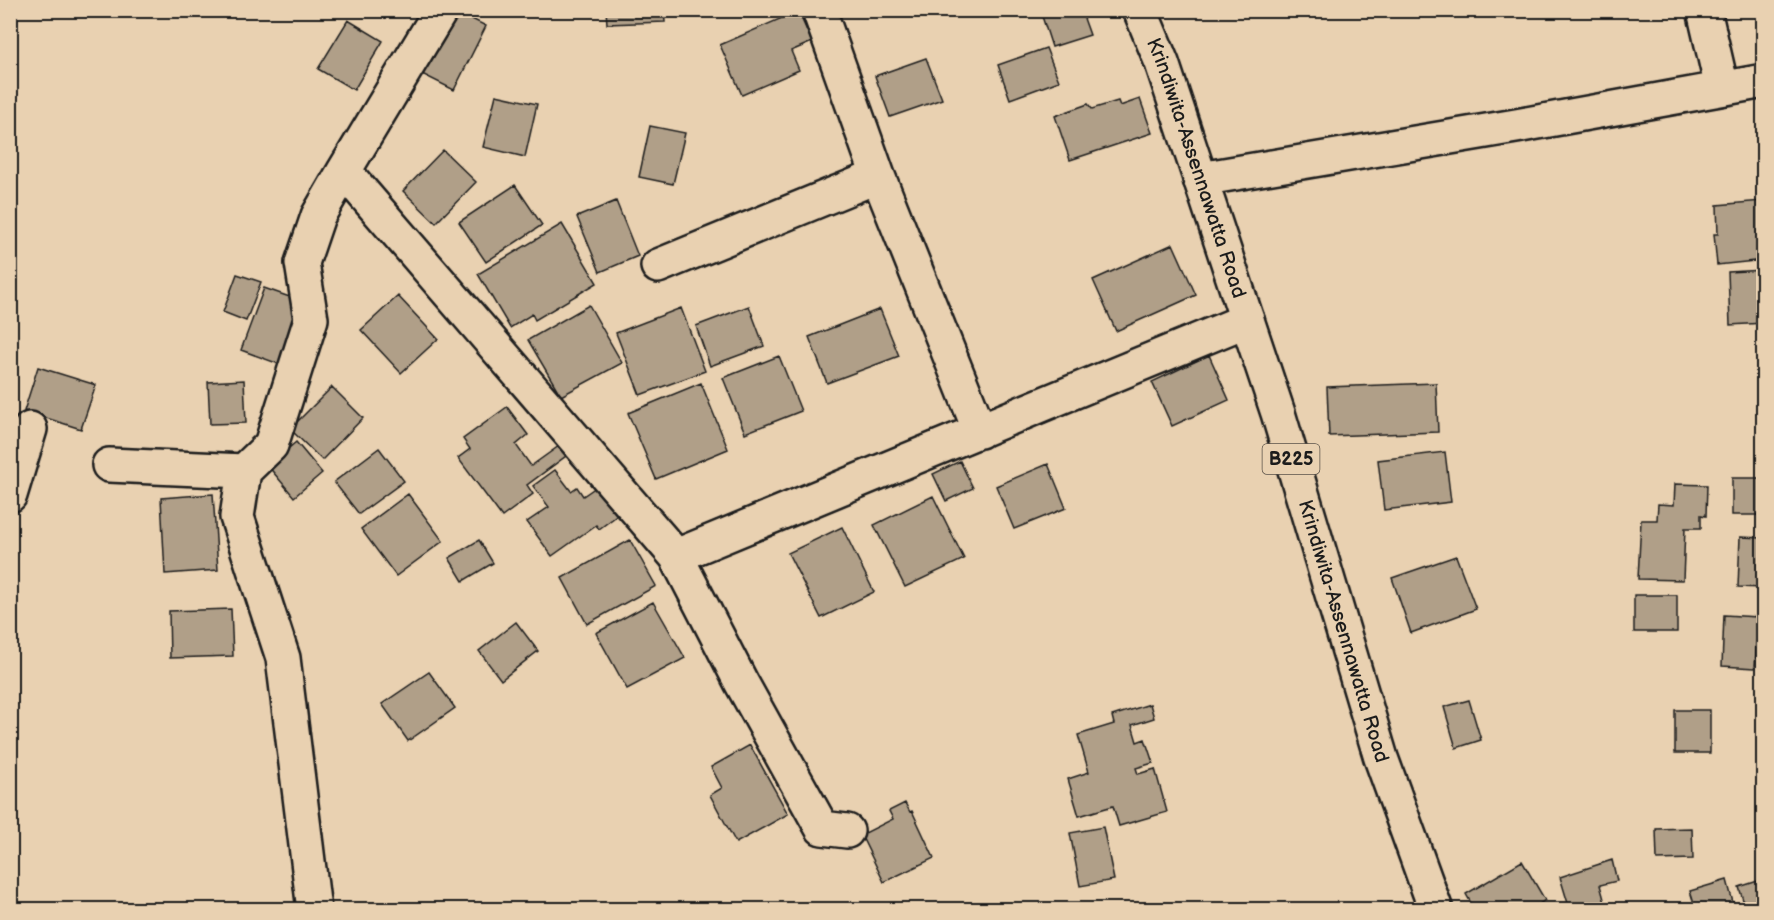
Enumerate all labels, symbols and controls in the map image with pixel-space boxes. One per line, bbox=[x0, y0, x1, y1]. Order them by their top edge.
street label: Krindiwita-Assennawatta Road bbox=[1141, 35, 1251, 301]
road number: B225 bbox=[1262, 444, 1320, 474]
street label: Krindiwita-Assennawatta Road bbox=[1293, 497, 1394, 766]

